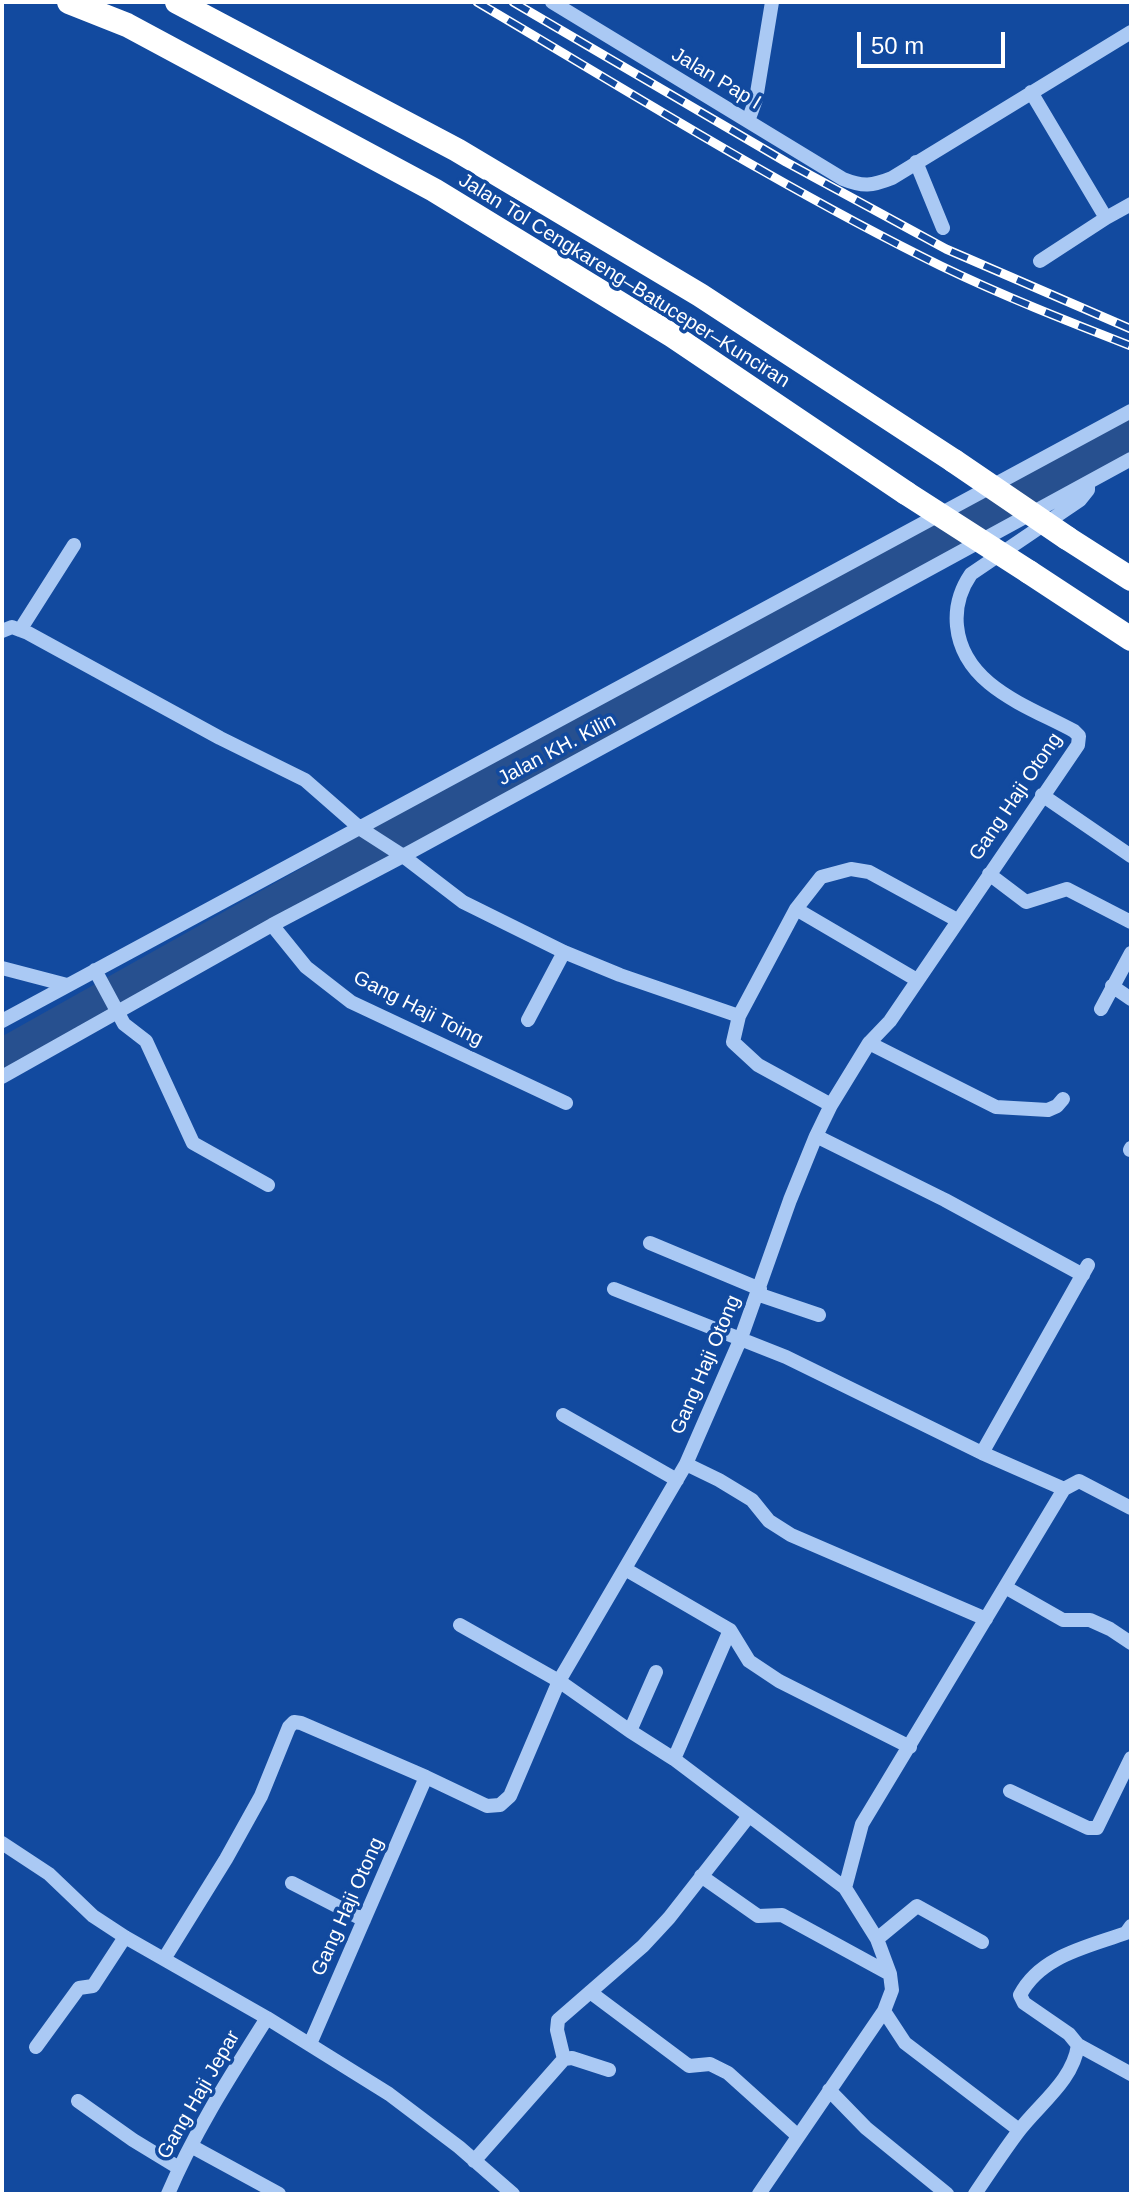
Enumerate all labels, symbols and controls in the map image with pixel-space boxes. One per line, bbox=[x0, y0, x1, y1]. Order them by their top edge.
scale bar bbox=[861, 16, 1009, 66]
text: 50 m bbox=[871, 32, 924, 59]
street label: Jalan Pap I bbox=[667, 43, 765, 115]
street label: Jalan Tol Cengkareng–Batuceper–Kunciran bbox=[454, 169, 794, 393]
street label: Jalan KH. Kilin bbox=[494, 709, 620, 791]
street label: Gang Haji Otong bbox=[964, 729, 1068, 865]
street label: Gang Haji Toing bbox=[349, 966, 487, 1052]
street label: Gang Haji Otong bbox=[666, 1292, 746, 1438]
street label: Gang Haji Otong bbox=[307, 1834, 389, 1980]
street label: Gang Haji Jepar bbox=[152, 2026, 246, 2164]

